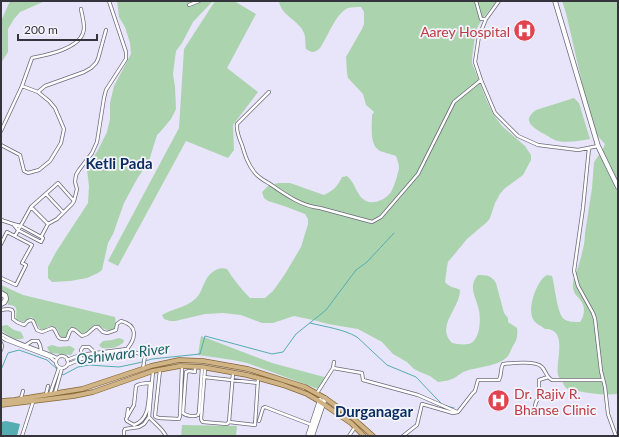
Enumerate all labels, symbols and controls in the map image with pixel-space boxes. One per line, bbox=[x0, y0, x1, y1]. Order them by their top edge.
scale bar bbox=[18, 16, 97, 42]
hospital icon: Aarey Hospital bbox=[512, 18, 538, 44]
text: 200 m bbox=[24, 22, 58, 37]
place label: Aarey Hospital bbox=[420, 23, 510, 40]
district label: Ketli Pada bbox=[85, 154, 153, 172]
water label: Oshiwara River bbox=[75, 338, 172, 368]
place label: Dr. Rajiv R. Bhanse Clinic bbox=[514, 385, 597, 418]
hospital icon: Dr. Rajiv R. Bhanse Clinic bbox=[486, 388, 512, 414]
district label: Durganagar bbox=[335, 402, 413, 420]

